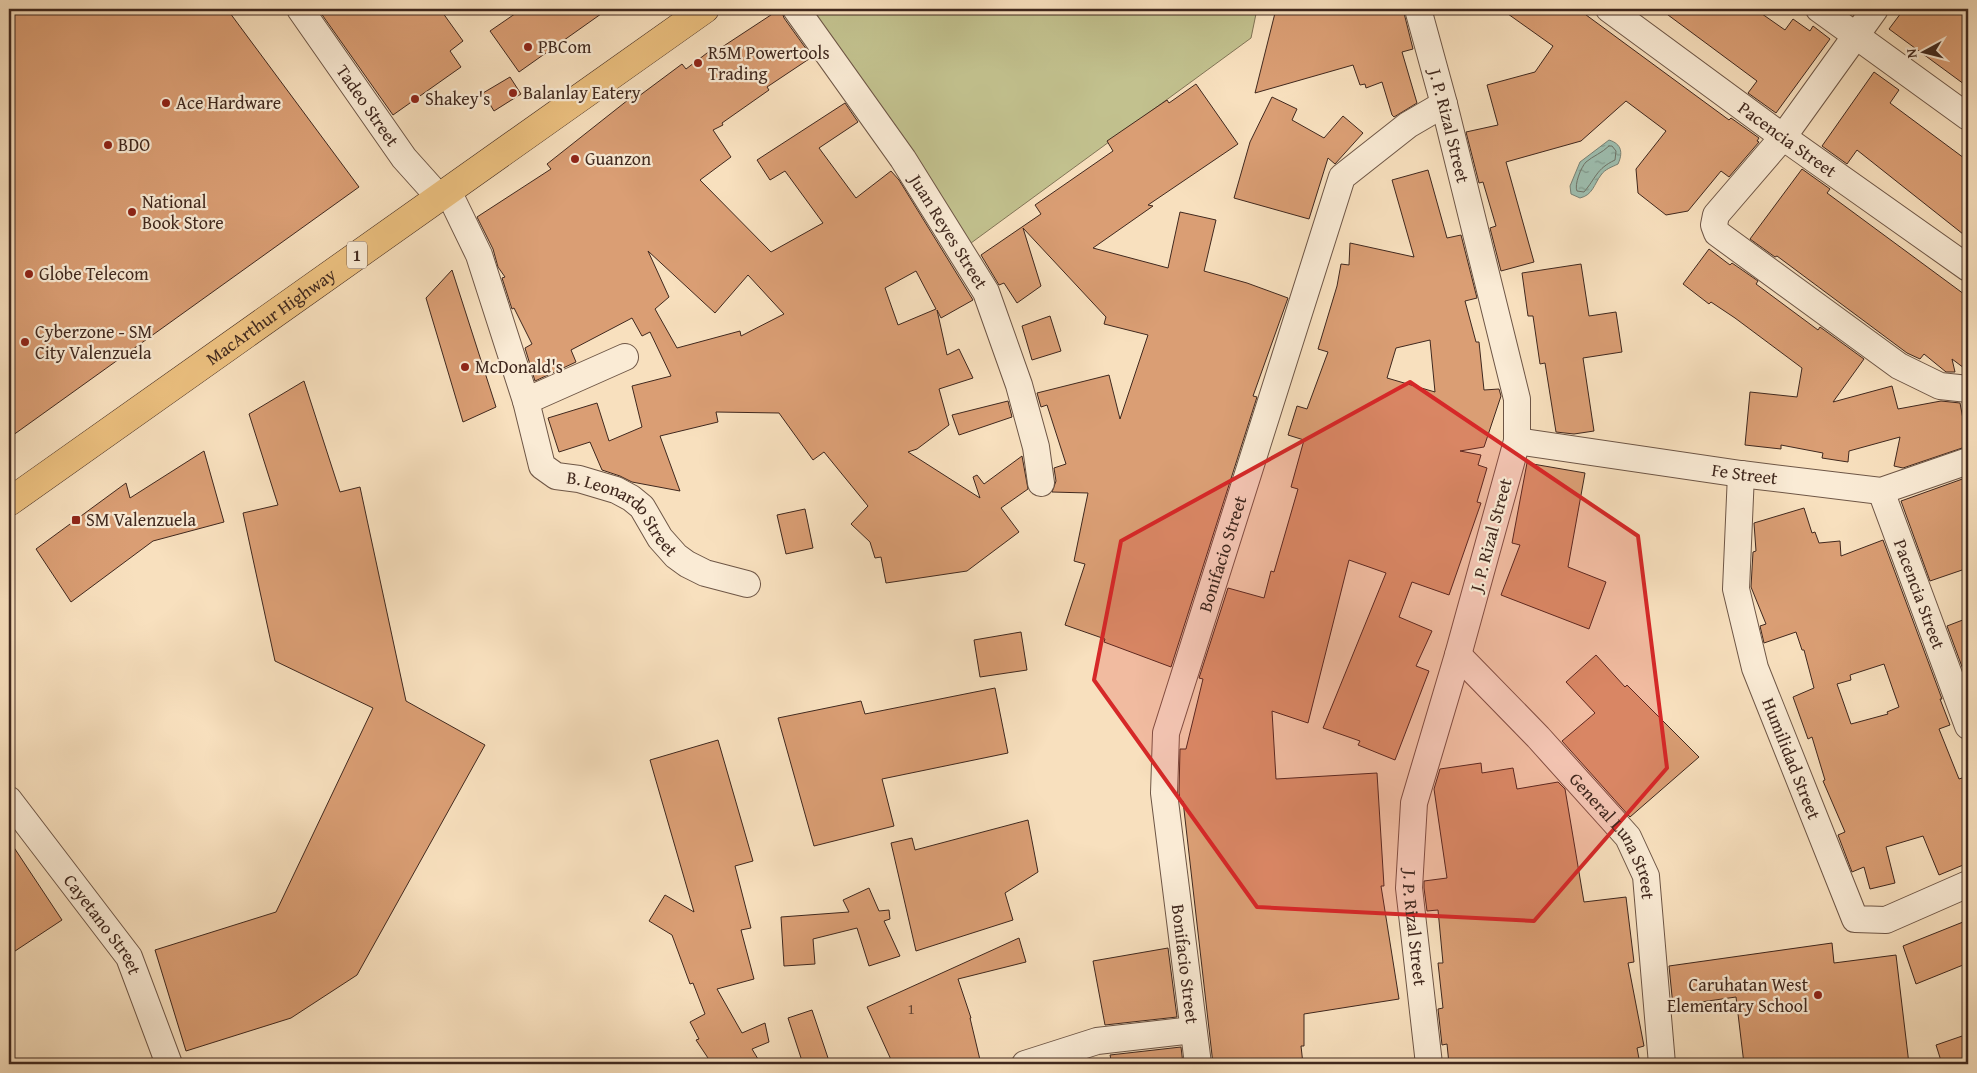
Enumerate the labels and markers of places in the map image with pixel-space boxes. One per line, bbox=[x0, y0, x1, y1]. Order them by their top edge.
place label: PBCom bbox=[538, 33, 592, 60]
place label: R5M Powertools Trading bbox=[708, 39, 830, 87]
marker: PBCom bbox=[522, 41, 534, 53]
marker: R5M Powertools Trading bbox=[692, 57, 704, 69]
place label: Balanlay Eatery bbox=[523, 79, 641, 106]
place label: Shakey's bbox=[425, 85, 490, 112]
marker: Balanlay Eatery bbox=[507, 87, 519, 99]
place label: Ace Hardware bbox=[176, 89, 281, 116]
marker: Shakey's bbox=[409, 93, 421, 105]
marker: Ace Hardware bbox=[160, 97, 172, 109]
place label: BDO bbox=[118, 131, 150, 158]
marker: BDO bbox=[102, 139, 114, 151]
place label: Guanzon bbox=[585, 145, 651, 172]
marker: Guanzon bbox=[569, 153, 581, 165]
place label: National Book Store bbox=[142, 188, 224, 236]
marker: National Book Store bbox=[126, 206, 138, 218]
place label: Globe Telecom bbox=[39, 260, 149, 287]
marker: Globe Telecom bbox=[23, 268, 35, 280]
place label: Cyberzone - SM City Valenzuela bbox=[35, 318, 152, 366]
marker: Cyberzone - SM City Valenzuela bbox=[19, 336, 31, 348]
place label: McDonald's bbox=[475, 353, 563, 380]
marker: McDonald's bbox=[459, 361, 471, 373]
place label: SM Valenzuela bbox=[86, 506, 196, 533]
marker: SM Valenzuela bbox=[70, 514, 82, 526]
place label: Caruhatan West Elementary School bbox=[1667, 971, 1809, 1019]
marker: Caruhatan West Elementary School bbox=[1812, 989, 1824, 1001]

